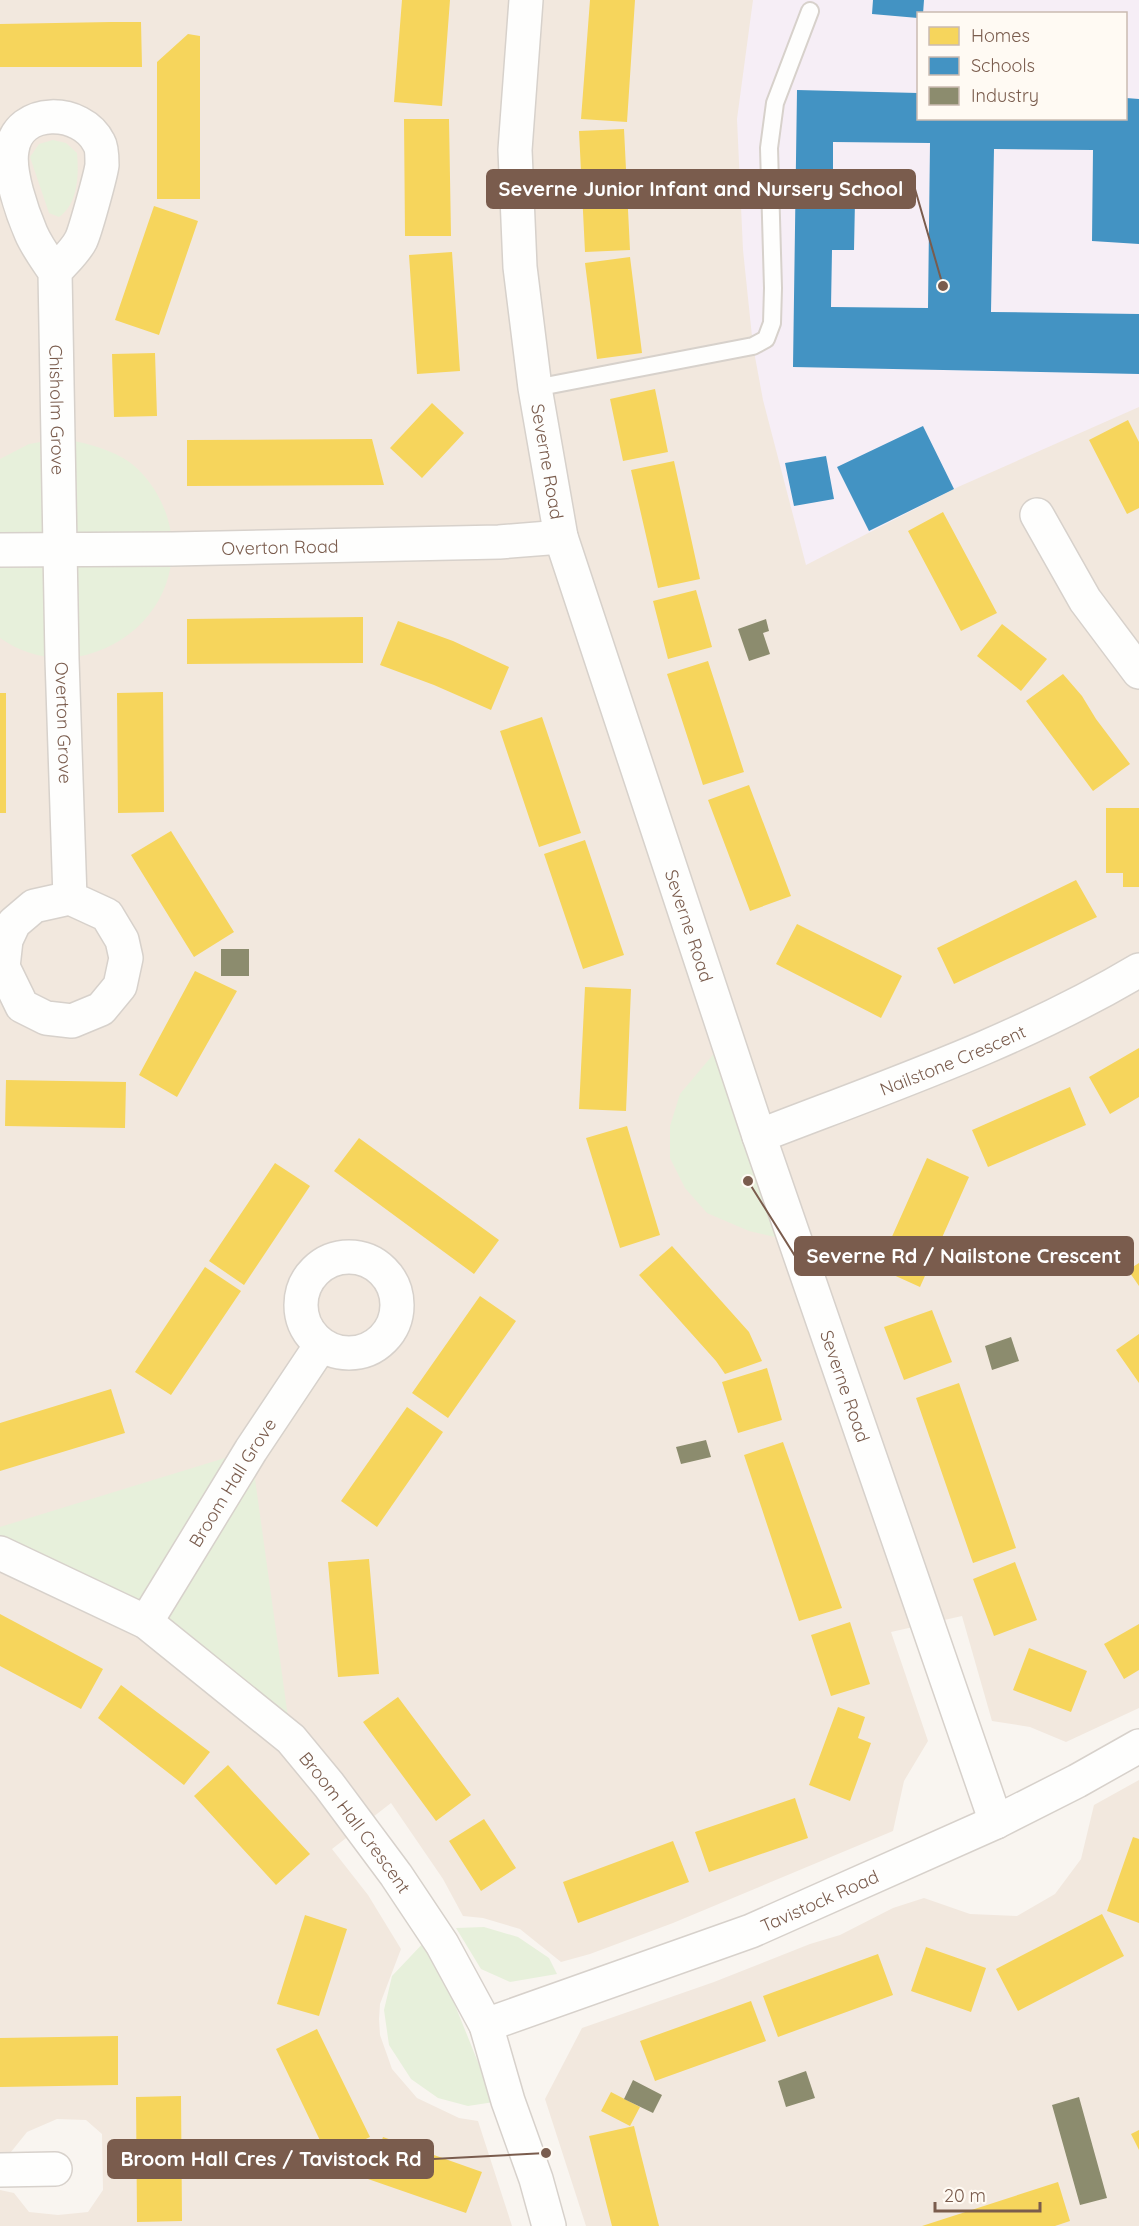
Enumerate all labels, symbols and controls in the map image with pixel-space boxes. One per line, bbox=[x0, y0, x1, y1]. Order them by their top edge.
legend bbox=[917, 12, 1127, 120]
text: Homes bbox=[971, 24, 1030, 47]
text: Schools bbox=[971, 54, 1035, 77]
text: Industry bbox=[971, 84, 1039, 107]
callout: Severne Junior Infant and Nursery School bbox=[487, 170, 915, 208]
text: Severne Junior Infant and Nursery School bbox=[499, 176, 903, 201]
street label: Chisholm Grove bbox=[45, 344, 70, 475]
street label: Severne Road bbox=[526, 402, 569, 521]
street label: Overton Road bbox=[221, 534, 339, 559]
street label: Overton Grove bbox=[51, 661, 78, 784]
street label: Severne Road bbox=[660, 866, 719, 985]
street label: Nailstone Crescent bbox=[876, 1019, 1029, 1100]
callout: Severne Rd / Nailstone Crescent bbox=[795, 1237, 1133, 1275]
text: Severne Rd / Nailstone Crescent bbox=[807, 1243, 1121, 1268]
street label: Severne Road bbox=[815, 1327, 875, 1445]
street label: Broom Hall Grove bbox=[183, 1413, 281, 1551]
street label: Broom Hall Crescent bbox=[295, 1747, 416, 1897]
street label: Tavistock Road bbox=[757, 1864, 882, 1937]
callout: Broom Hall Cres / Tavistock Rd bbox=[108, 2140, 433, 2178]
text: Broom Hall Cres / Tavistock Rd bbox=[120, 2146, 422, 2171]
scale bar bbox=[935, 2175, 1040, 2213]
text: 20 m bbox=[944, 2184, 986, 2207]

